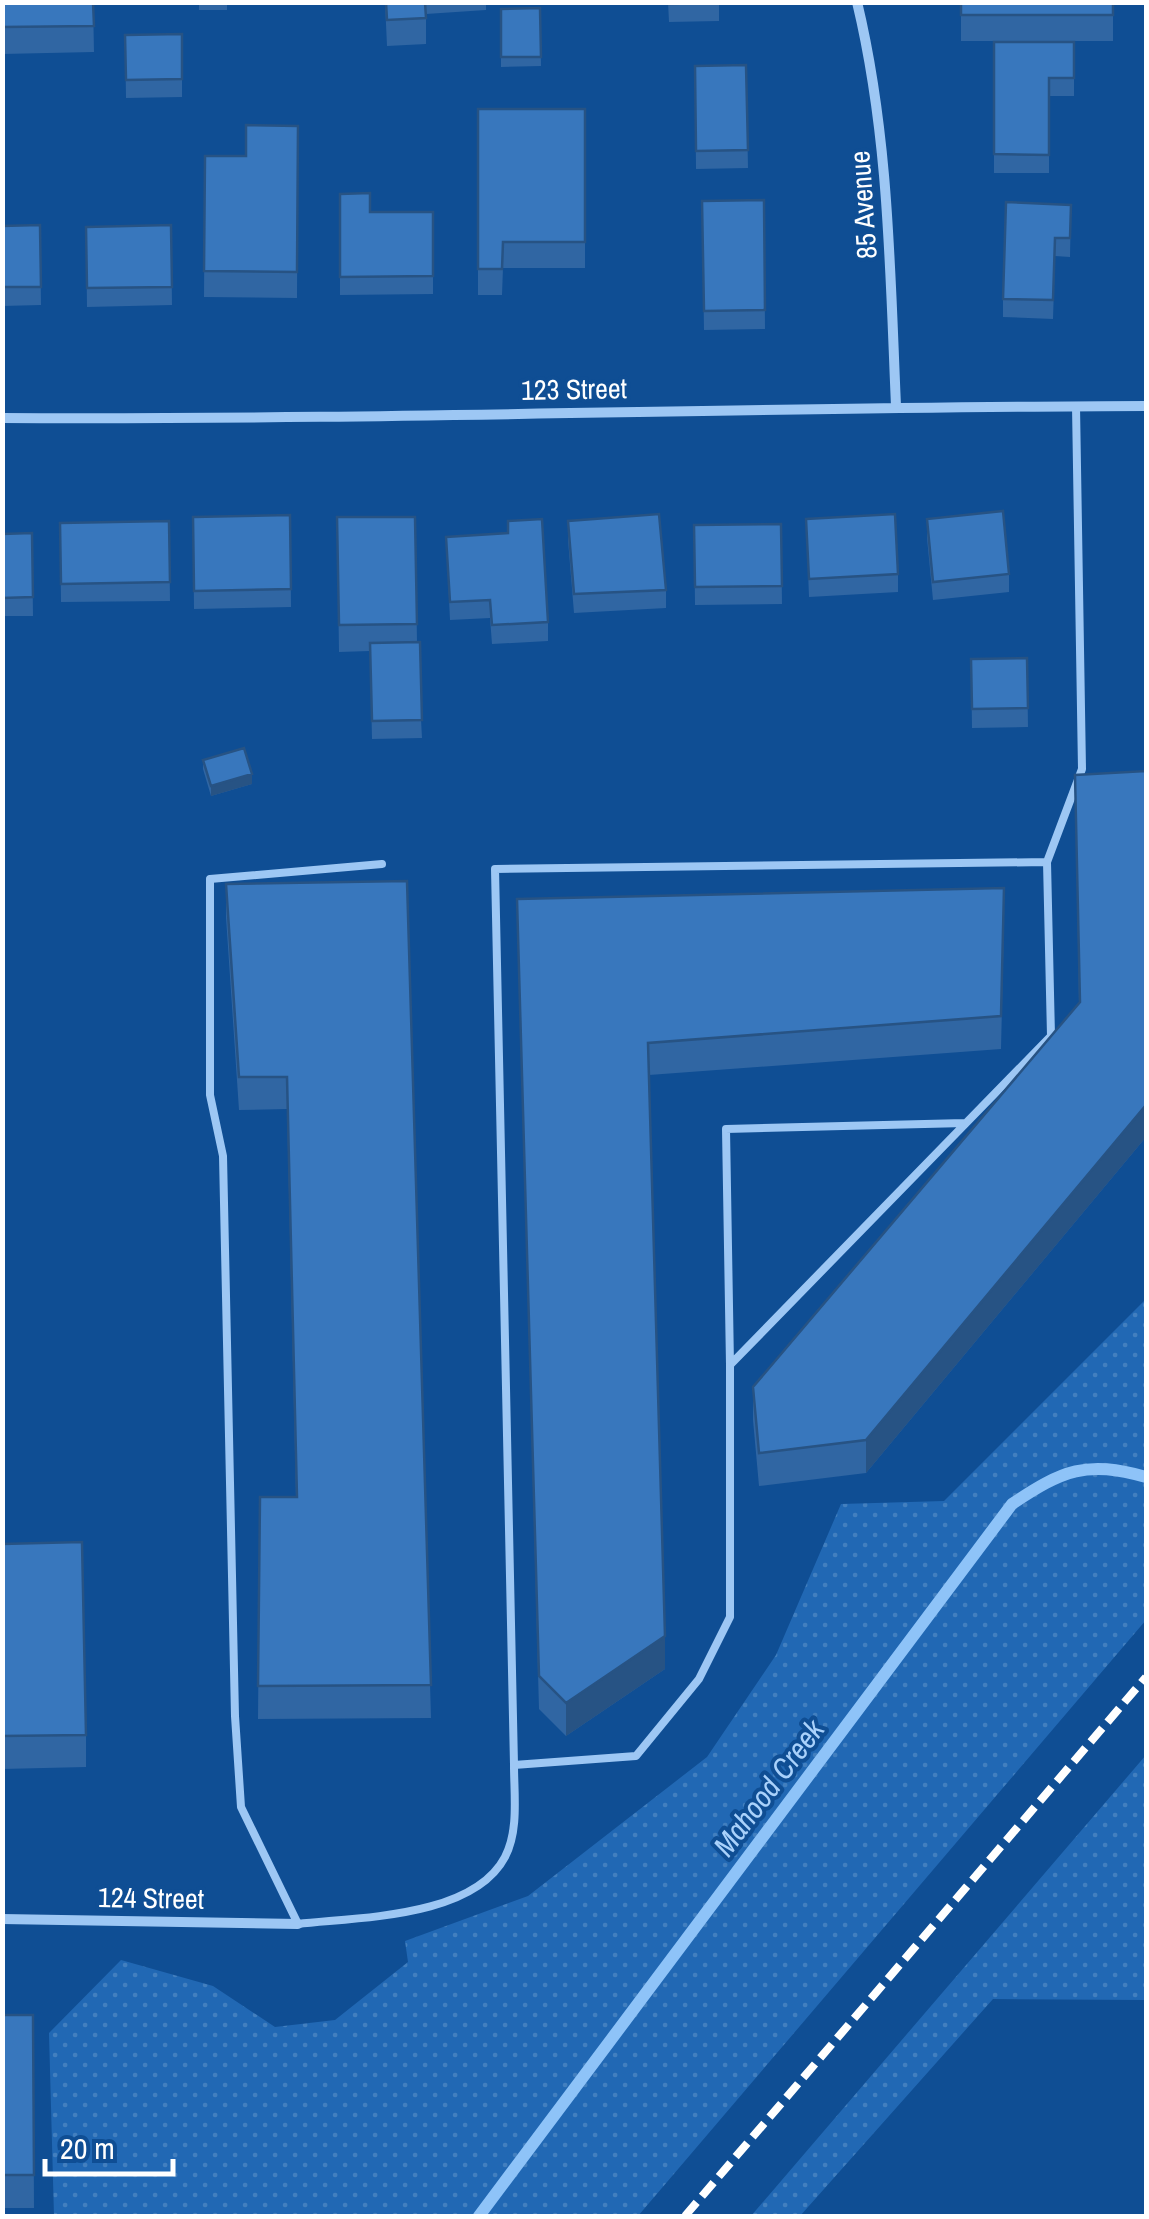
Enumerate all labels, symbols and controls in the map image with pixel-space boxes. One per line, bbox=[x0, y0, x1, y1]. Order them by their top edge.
street label: 85 Avenue bbox=[840, 150, 886, 260]
street label: 123 Street bbox=[521, 369, 627, 409]
water label: Mahood Creek bbox=[704, 1710, 834, 1864]
street label: 124 Street bbox=[98, 1878, 204, 1918]
scale bar bbox=[45, 2114, 172, 2176]
text: 20 m bbox=[60, 2128, 115, 2168]

